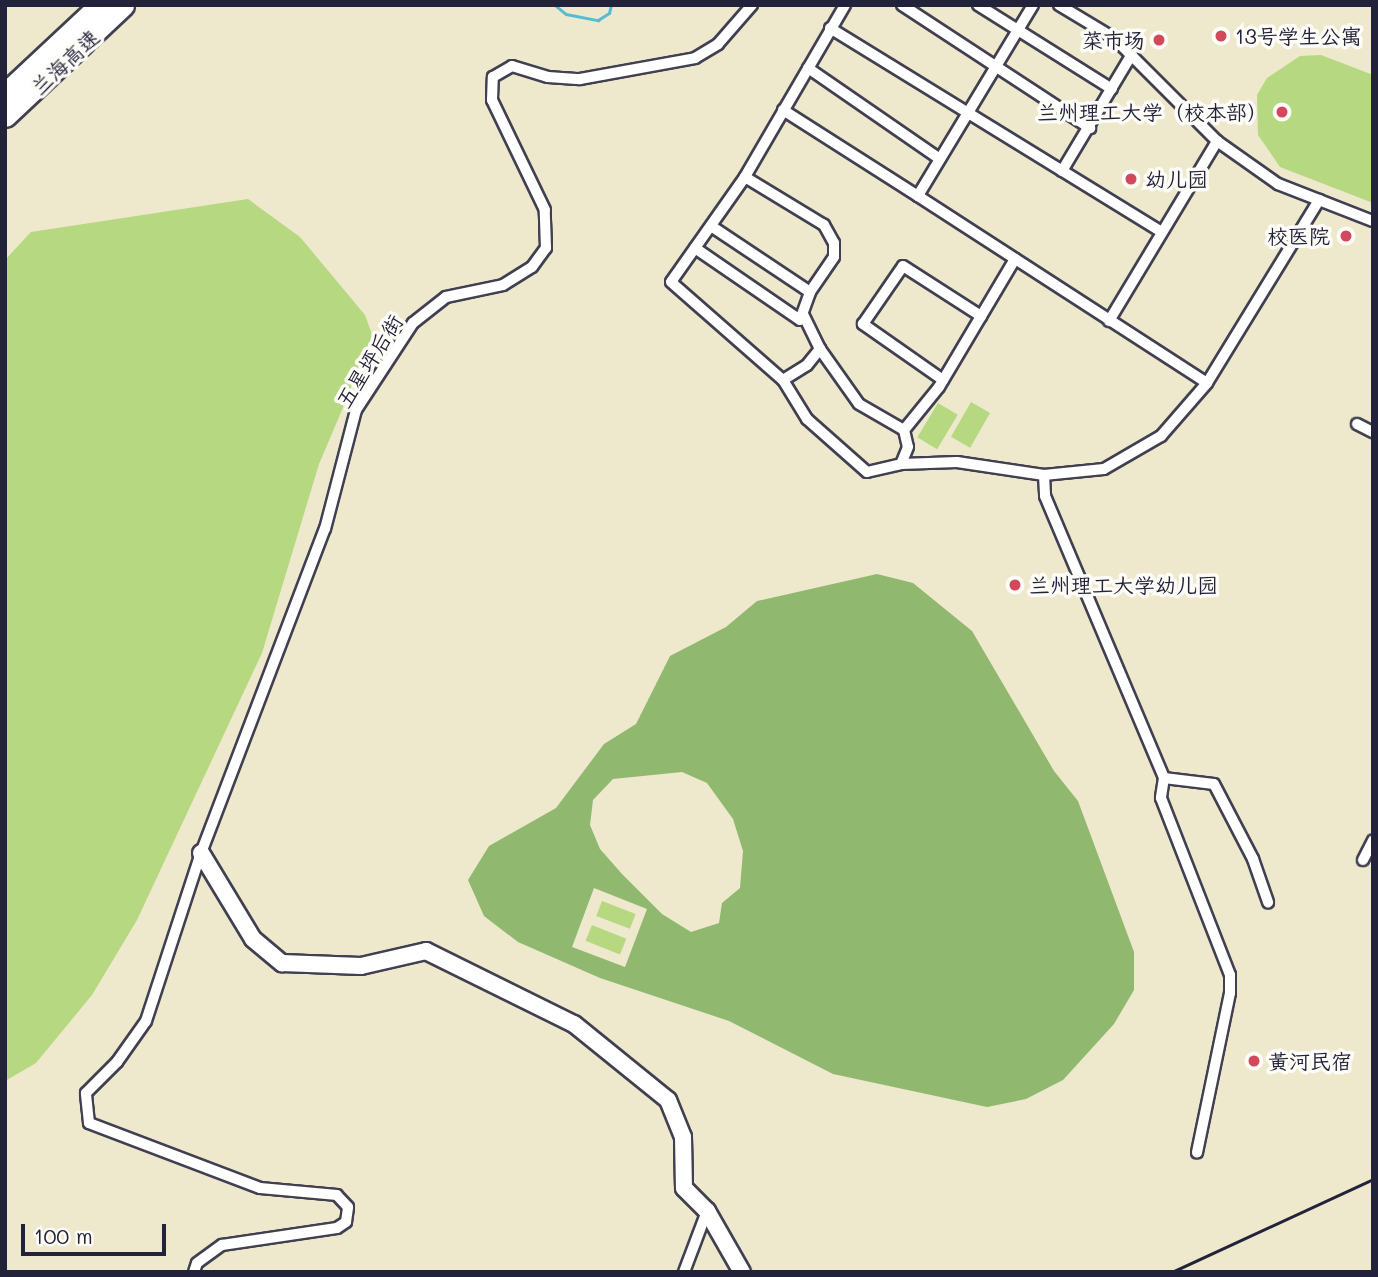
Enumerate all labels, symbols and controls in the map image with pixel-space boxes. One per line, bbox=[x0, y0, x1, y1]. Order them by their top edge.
place label: 13号学生公寓 bbox=[1235, 23, 1362, 49]
street label: 兰海高速 bbox=[26, 24, 104, 100]
place label: 菜市场 bbox=[1082, 27, 1145, 53]
marker: 13号学生公寓 bbox=[1213, 28, 1229, 44]
marker: 菜市场 bbox=[1151, 32, 1167, 48]
place label: 兰州理工大学（校本部） bbox=[1037, 99, 1268, 125]
marker: 兰州理工大学（校本部） bbox=[1274, 104, 1290, 120]
place label: 幼儿园 bbox=[1145, 166, 1208, 192]
marker: 幼儿园 bbox=[1123, 171, 1139, 187]
place label: 校医院 bbox=[1267, 223, 1330, 249]
marker: 校医院 bbox=[1336, 226, 1356, 246]
street label: 五星坪后街 bbox=[330, 310, 408, 412]
place label: 兰州理工大学幼儿园 bbox=[1029, 572, 1218, 598]
marker: 兰州理工大学幼儿园 bbox=[1007, 577, 1023, 593]
place label: 黄河民宿 bbox=[1268, 1048, 1352, 1074]
marker: 黄河民宿 bbox=[1246, 1053, 1262, 1069]
scale bar bbox=[24, 1210, 170, 1254]
text: 100 m bbox=[34, 1222, 93, 1249]

